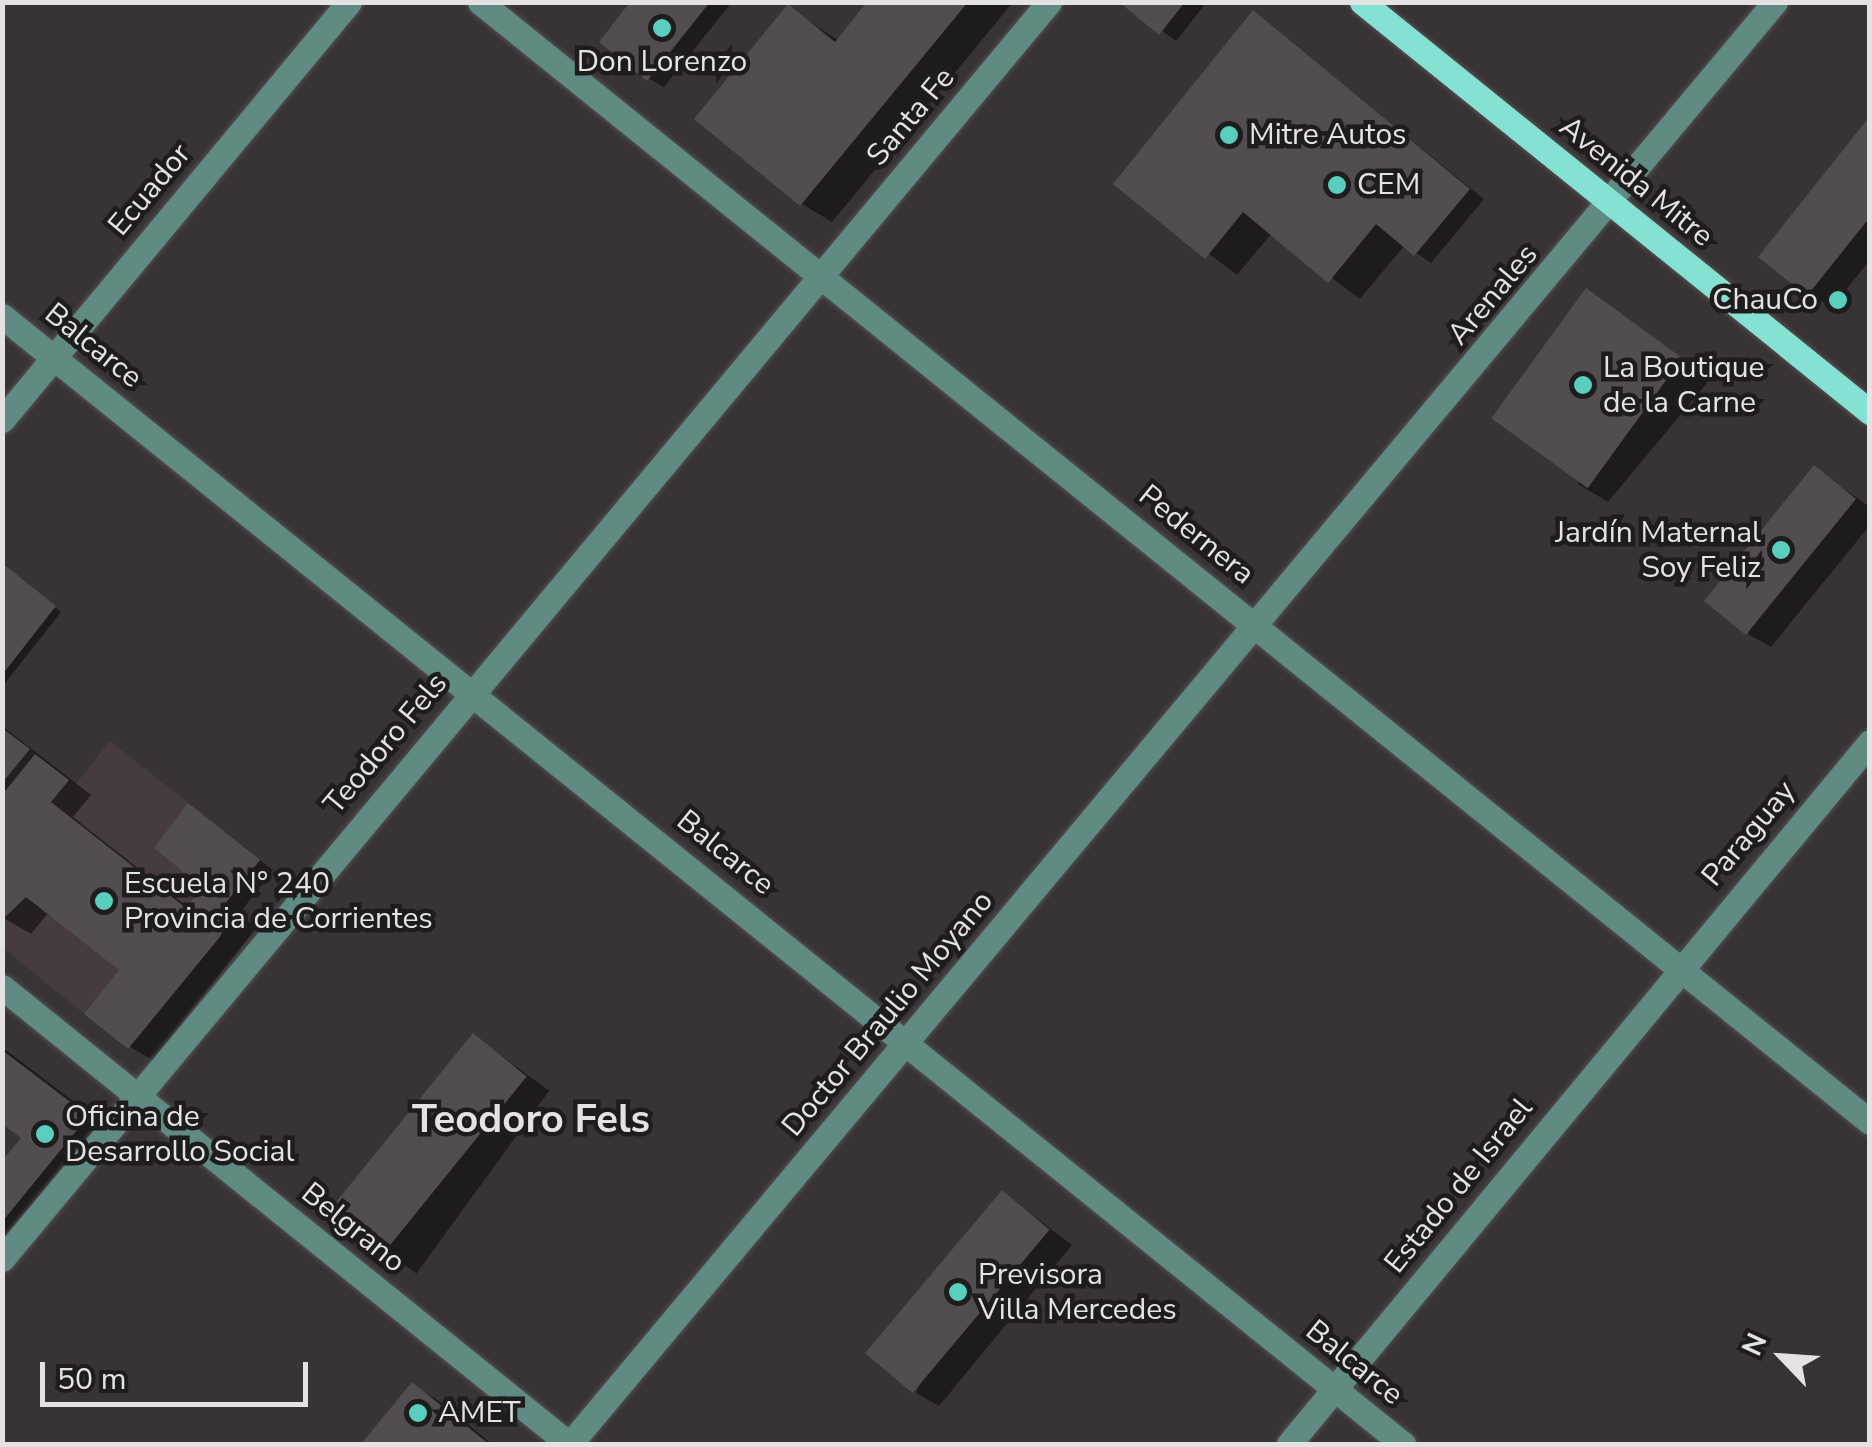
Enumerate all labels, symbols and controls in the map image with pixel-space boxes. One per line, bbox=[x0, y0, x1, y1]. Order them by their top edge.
marker: Don Lorenzo bbox=[651, 17, 673, 39]
place label: Don Lorenzo bbox=[577, 44, 747, 80]
street label: Santa Fe bbox=[860, 60, 962, 174]
street label: Avenida Mitre bbox=[1552, 109, 1720, 255]
place label: Mitre Autos bbox=[1249, 117, 1406, 153]
marker: Mitre Autos bbox=[1218, 124, 1240, 146]
street label: Ecuador bbox=[101, 137, 199, 243]
place label: CEM bbox=[1357, 167, 1420, 203]
marker: CEM bbox=[1326, 174, 1348, 196]
street label: Arenales bbox=[1441, 237, 1545, 353]
place label: ChauCo bbox=[1712, 282, 1818, 318]
marker: ChauCo bbox=[1827, 289, 1849, 311]
street label: Balcarce bbox=[37, 296, 149, 396]
place label: La Boutique de la Carne bbox=[1603, 350, 1764, 420]
marker: La Boutique de la Carne bbox=[1572, 374, 1594, 396]
street label: Pedernera bbox=[1131, 478, 1261, 592]
place label: Jardín Maternal Soy Feliz bbox=[1555, 515, 1761, 586]
marker: Jardín Maternal Soy Feliz bbox=[1770, 539, 1792, 561]
street label: Teodoro Fels bbox=[317, 666, 455, 822]
street label: Paraguay bbox=[1695, 774, 1803, 894]
street label: Balcarce bbox=[669, 803, 781, 903]
place label: Escuela N° 240 Provincia de Corrientes bbox=[124, 866, 433, 936]
street label: Doctor Braulio Moyano bbox=[775, 884, 1001, 1144]
marker: Escuela N° 240 Provincia de Corrientes bbox=[93, 890, 115, 912]
street label: Estado de Israel bbox=[1378, 1091, 1540, 1281]
district label: Teodoro Fels bbox=[412, 1095, 650, 1143]
place label: Oficina de Desarrollo Social bbox=[65, 1099, 294, 1170]
marker: Oficina de Desarrollo Social bbox=[34, 1123, 56, 1145]
street label: Belgrano bbox=[294, 1175, 412, 1281]
place label: Previsora Villa Mercedes bbox=[978, 1257, 1177, 1328]
marker: Previsora Villa Mercedes bbox=[947, 1281, 969, 1303]
north arrow bbox=[1732, 1307, 1832, 1407]
street label: Balcarce bbox=[1298, 1313, 1410, 1413]
text: N bbox=[1733, 1327, 1776, 1362]
scale bar bbox=[45, 1342, 312, 1404]
text: 50 m bbox=[57, 1359, 126, 1400]
place label: AMET bbox=[438, 1395, 521, 1431]
marker: AMET bbox=[407, 1402, 429, 1424]

